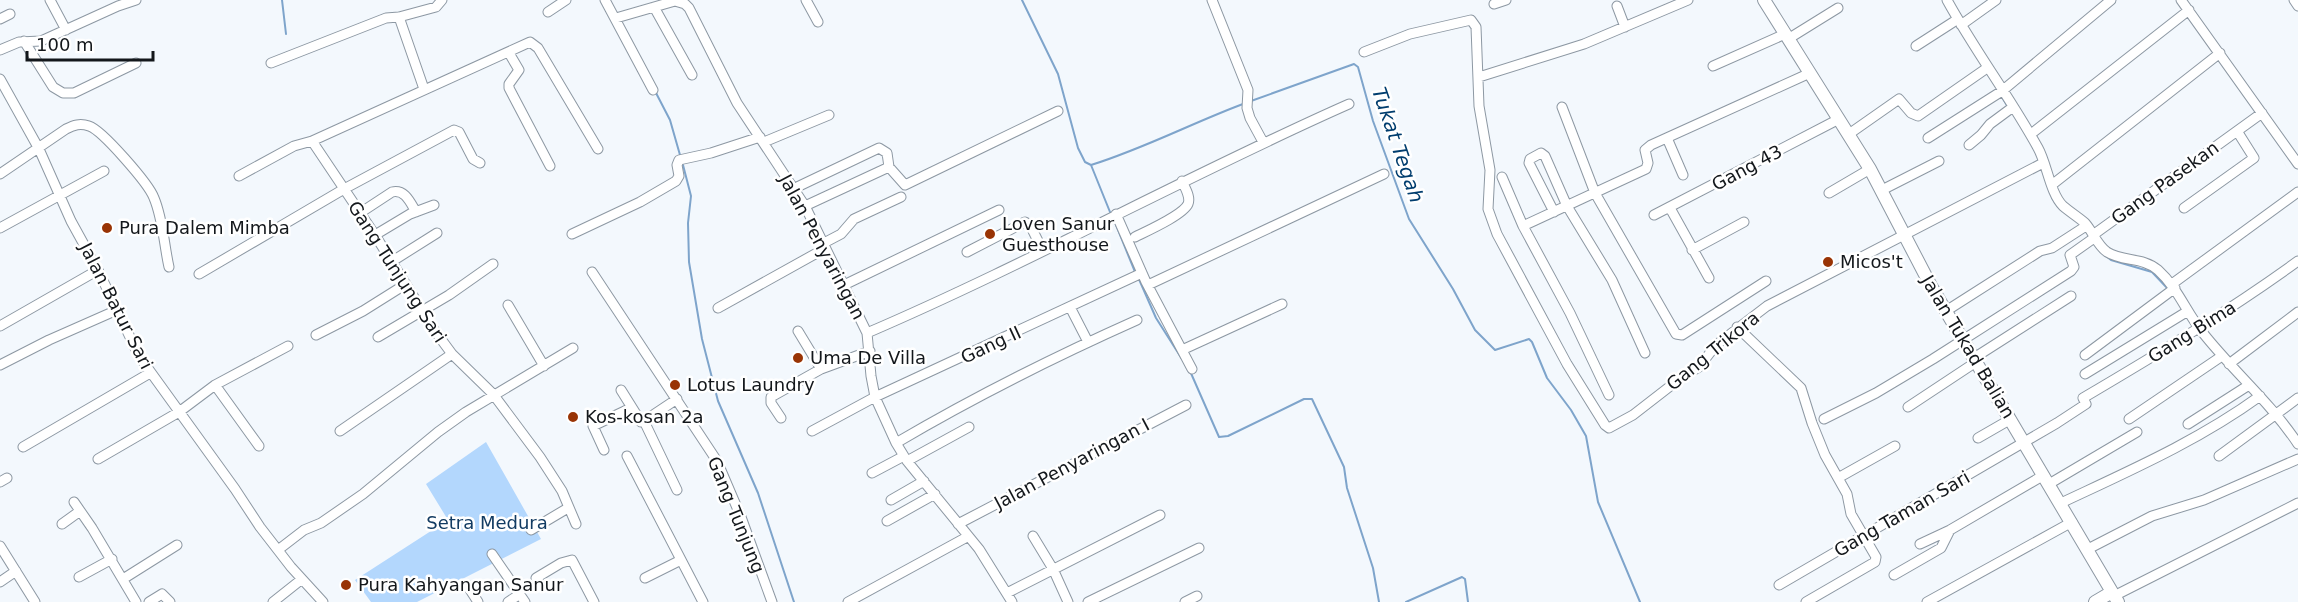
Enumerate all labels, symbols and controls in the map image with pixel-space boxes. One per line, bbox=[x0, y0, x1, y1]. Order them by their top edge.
scale bar bbox=[27, 24, 153, 62]
text: 100 m bbox=[36, 34, 94, 55]
water label: Tukat Tegah bbox=[1367, 84, 1429, 206]
street label: Gang Pasekan bbox=[2107, 137, 2222, 229]
street label: Gang 43 bbox=[1708, 140, 1785, 195]
street label: Jalan Penyaringan bbox=[775, 170, 870, 323]
street label: Gang Tunjung Sari bbox=[344, 197, 451, 346]
place label: Loven Sanur Guesthouse bbox=[1002, 213, 1115, 255]
place label: Pura Dalem Mimba bbox=[119, 217, 290, 238]
marker: Pura Dalem Mimba bbox=[100, 221, 114, 235]
marker: Loven Sanur Guesthouse bbox=[983, 227, 997, 241]
street label: Jalan Batur Sari bbox=[75, 238, 157, 373]
place label: Micos't bbox=[1840, 251, 1903, 272]
marker: Micos't bbox=[1821, 255, 1835, 269]
street label: Jalan Tukad Balian bbox=[1917, 270, 2019, 422]
street label: Gang Bima bbox=[2144, 296, 2239, 367]
street label: Gang Trikora bbox=[1662, 307, 1763, 394]
street label: Gang II bbox=[957, 321, 1024, 368]
place label: Uma De Villa bbox=[810, 347, 926, 368]
marker: Uma De Villa bbox=[791, 351, 805, 365]
place label: Lotus Laundry bbox=[687, 374, 815, 395]
marker: Lotus Laundry bbox=[668, 378, 682, 392]
place label: Kos-kosan 2a bbox=[585, 406, 704, 427]
marker: Kos-kosan 2a bbox=[566, 410, 580, 424]
street label: Jalan Penyaringan I bbox=[990, 414, 1153, 514]
street label: Gang Tunjung bbox=[704, 453, 769, 576]
street label: Gang Taman Sari bbox=[1830, 466, 1973, 561]
park label: Setra Medura bbox=[426, 512, 548, 533]
place label: Pura Kahyangan Sanur bbox=[358, 574, 564, 595]
marker: Pura Kahyangan Sanur bbox=[339, 578, 353, 592]

